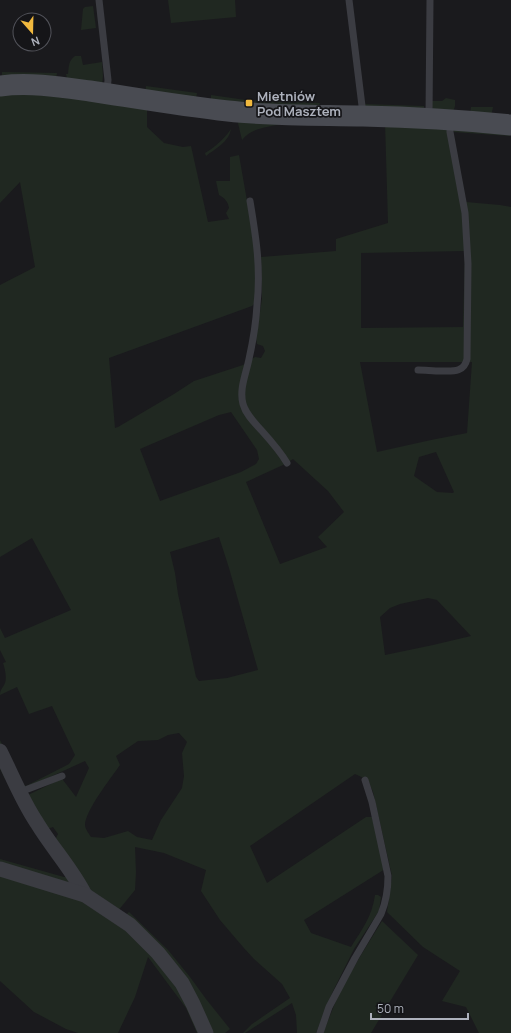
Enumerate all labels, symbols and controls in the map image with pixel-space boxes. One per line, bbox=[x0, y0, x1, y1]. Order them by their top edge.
north arrow bbox=[12, 12, 52, 52]
text: N bbox=[29, 33, 42, 50]
place label: Mietniów Pod Masztem bbox=[257, 87, 341, 120]
marker: Mietniów Pod Masztem bbox=[244, 98, 254, 108]
scale bar bbox=[371, 995, 468, 1021]
text: 50 m bbox=[377, 1000, 404, 1017]

